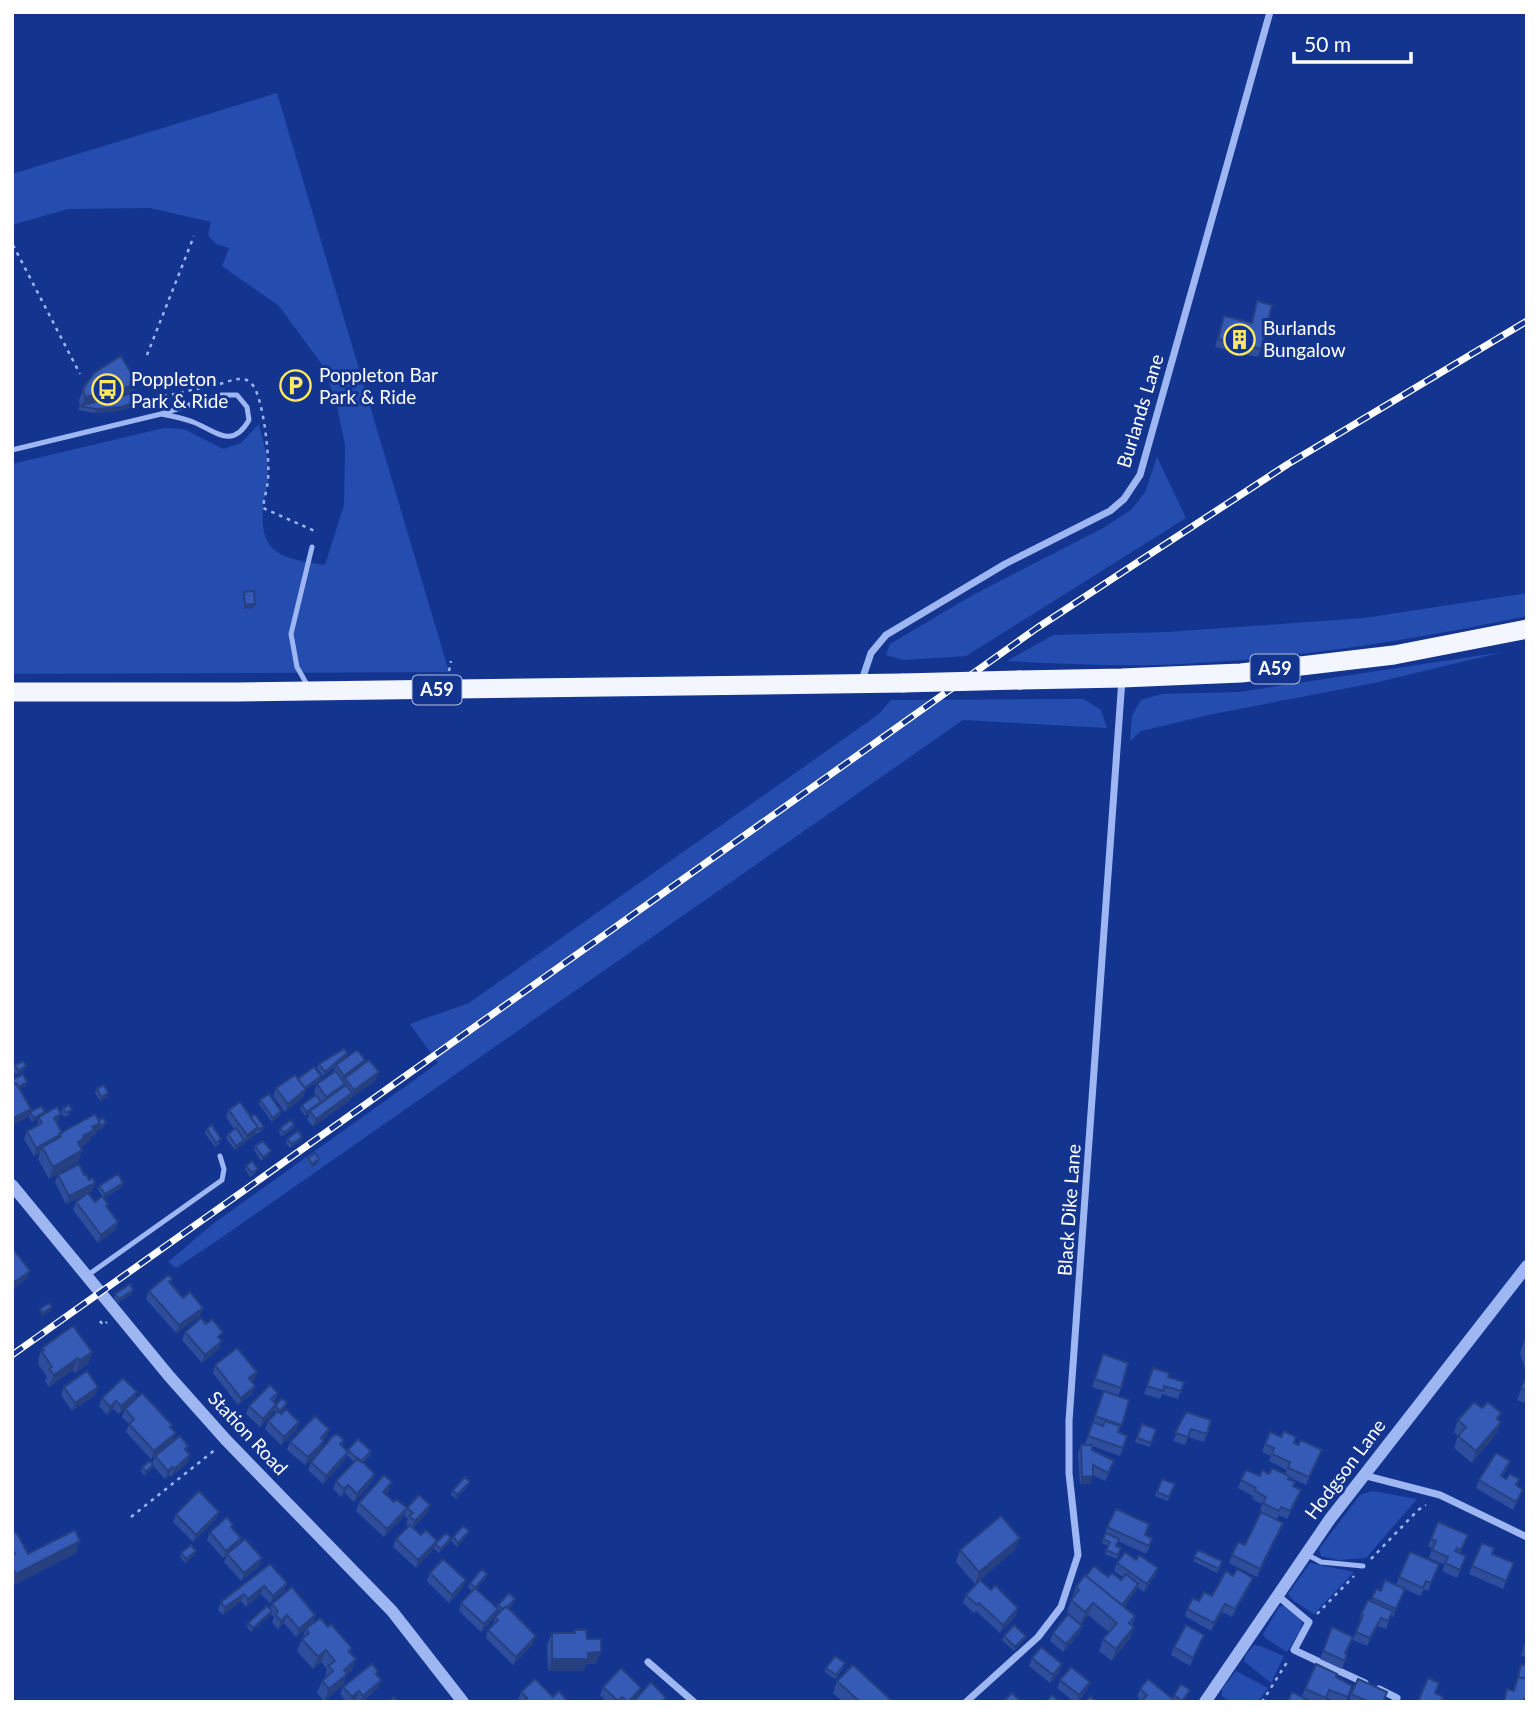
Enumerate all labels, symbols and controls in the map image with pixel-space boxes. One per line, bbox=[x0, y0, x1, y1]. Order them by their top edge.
scale bar bbox=[1294, 21, 1411, 65]
text: 50 m bbox=[1304, 31, 1351, 56]
place label: Burlands Bungalow bbox=[1263, 316, 1346, 361]
building icon: Burlands Bungalow bbox=[1223, 322, 1257, 356]
street label: Burlands Lane bbox=[1111, 351, 1168, 470]
place label: Poppleton Bar Park & Ride bbox=[319, 363, 438, 408]
place label: Poppleton Park & Ride bbox=[131, 367, 228, 412]
parking icon: Poppleton Bar Park & Ride bbox=[279, 369, 313, 403]
bus stop icon: Poppleton Park & Ride bbox=[91, 373, 125, 407]
road number: A59 bbox=[1250, 654, 1300, 684]
road number: A59 bbox=[412, 676, 462, 704]
street label: Black Dike Lane bbox=[1052, 1143, 1085, 1277]
street label: Station Road bbox=[204, 1386, 293, 1479]
street label: Hodgson Lane bbox=[1299, 1414, 1390, 1523]

